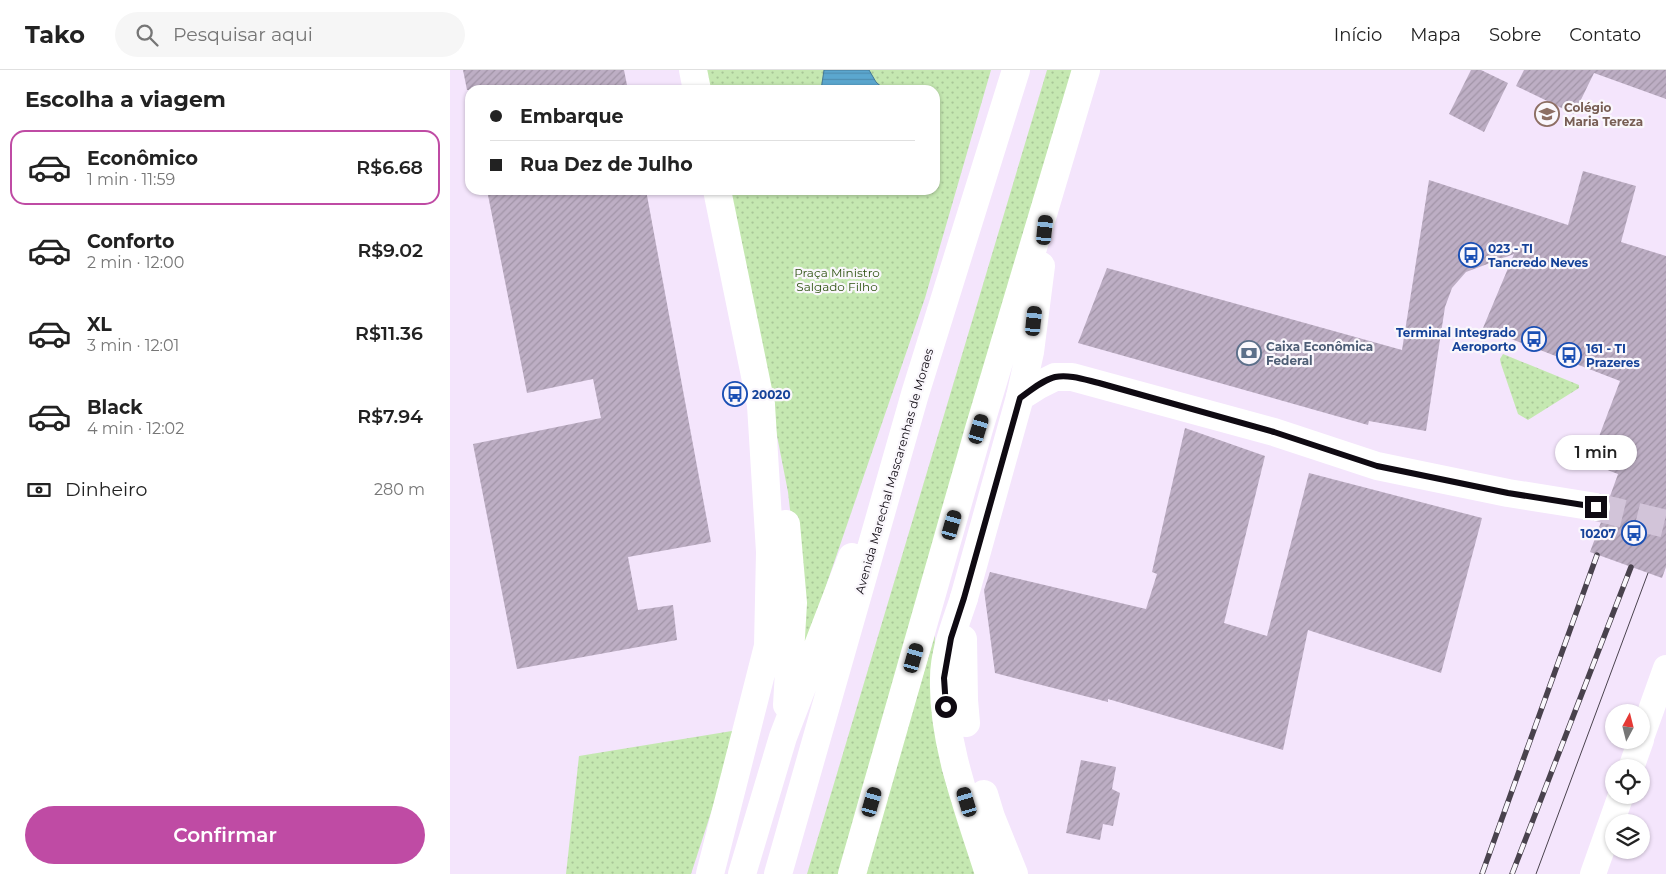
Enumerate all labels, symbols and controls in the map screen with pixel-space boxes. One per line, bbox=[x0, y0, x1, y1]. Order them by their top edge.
search box bbox=[115, 12, 465, 57]
text: Tako bbox=[25, 20, 85, 49]
icon: search bbox=[133, 21, 161, 49]
text: Pesquisar aqui bbox=[173, 23, 313, 46]
text: Início bbox=[1334, 24, 1382, 46]
text: Mapa bbox=[1410, 24, 1461, 46]
text: Sobre bbox=[1489, 24, 1541, 46]
text: Contato bbox=[1569, 24, 1641, 46]
text: Escolha a viagem bbox=[25, 86, 226, 113]
place label: Colégio Maria Tereza bbox=[1564, 100, 1643, 129]
school or university icon: Colégio Maria Tereza bbox=[1534, 101, 1560, 127]
text: Embarque bbox=[520, 105, 624, 128]
icon: car bbox=[27, 145, 72, 190]
text: Econômico bbox=[87, 147, 198, 170]
text: Rua Dez de Julho bbox=[520, 153, 693, 176]
text: R$6.68 bbox=[356, 156, 423, 179]
text: 1 min · 11:59 bbox=[87, 170, 175, 189]
car bbox=[1035, 214, 1054, 246]
icon: car bbox=[27, 228, 72, 273]
text: Conforto bbox=[87, 230, 175, 253]
text: R$9.02 bbox=[357, 239, 423, 262]
place label: 023 - TI Tancredo Neves bbox=[1488, 241, 1589, 270]
bus stop icon: 023 - TI Tancredo Neves bbox=[1458, 242, 1484, 268]
text: 2 min · 12:00 bbox=[87, 253, 184, 272]
park label: Praça Ministro Salgado Filho bbox=[794, 265, 880, 294]
car bbox=[1024, 305, 1043, 337]
icon: car bbox=[27, 311, 72, 356]
text: XL bbox=[87, 313, 112, 336]
text: R$11.36 bbox=[355, 322, 423, 345]
place label: Terminal Integrado Aeroporto bbox=[1396, 325, 1516, 354]
bus stop icon: Terminal Integrado Aeroporto bbox=[1521, 326, 1547, 352]
text: 3 min · 12:01 bbox=[87, 336, 179, 355]
place label: Caixa Econômica Federal bbox=[1266, 339, 1373, 368]
bank icon: Caixa Econômica Federal bbox=[1236, 340, 1262, 366]
place label: 161 - TI Prazeres bbox=[1586, 341, 1640, 370]
bus stop icon: 161 - TI Prazeres bbox=[1556, 342, 1582, 368]
street label: Avenida Marechal Mascarenhas de Moraes bbox=[852, 346, 936, 595]
bus stop icon: 20020 bbox=[722, 381, 748, 407]
place label: 20020 bbox=[752, 387, 791, 402]
icon: car bbox=[27, 394, 72, 439]
text: Black bbox=[87, 396, 143, 419]
text: R$7.94 bbox=[357, 405, 423, 428]
car bbox=[967, 412, 990, 446]
text: 4 min · 12:02 bbox=[87, 419, 184, 438]
callout: 1 min bbox=[1555, 434, 1637, 470]
text: 1 min bbox=[1575, 443, 1617, 462]
icon: cash bbox=[25, 476, 53, 504]
text: Dinheiro bbox=[65, 478, 147, 501]
text: 280 m bbox=[374, 480, 425, 499]
route end bbox=[1585, 496, 1607, 518]
car bbox=[940, 509, 963, 541]
bus stop icon: 10207 bbox=[1621, 520, 1647, 546]
place label: 10207 bbox=[1581, 526, 1617, 541]
car bbox=[902, 642, 925, 674]
route start bbox=[935, 696, 957, 718]
north arrow bbox=[1605, 704, 1650, 749]
map controls bbox=[1605, 704, 1650, 859]
button: locate bbox=[1605, 759, 1650, 804]
car bbox=[955, 785, 978, 819]
car bbox=[860, 786, 883, 818]
button: Confirmar bbox=[25, 806, 425, 864]
button: layers bbox=[1605, 814, 1650, 859]

